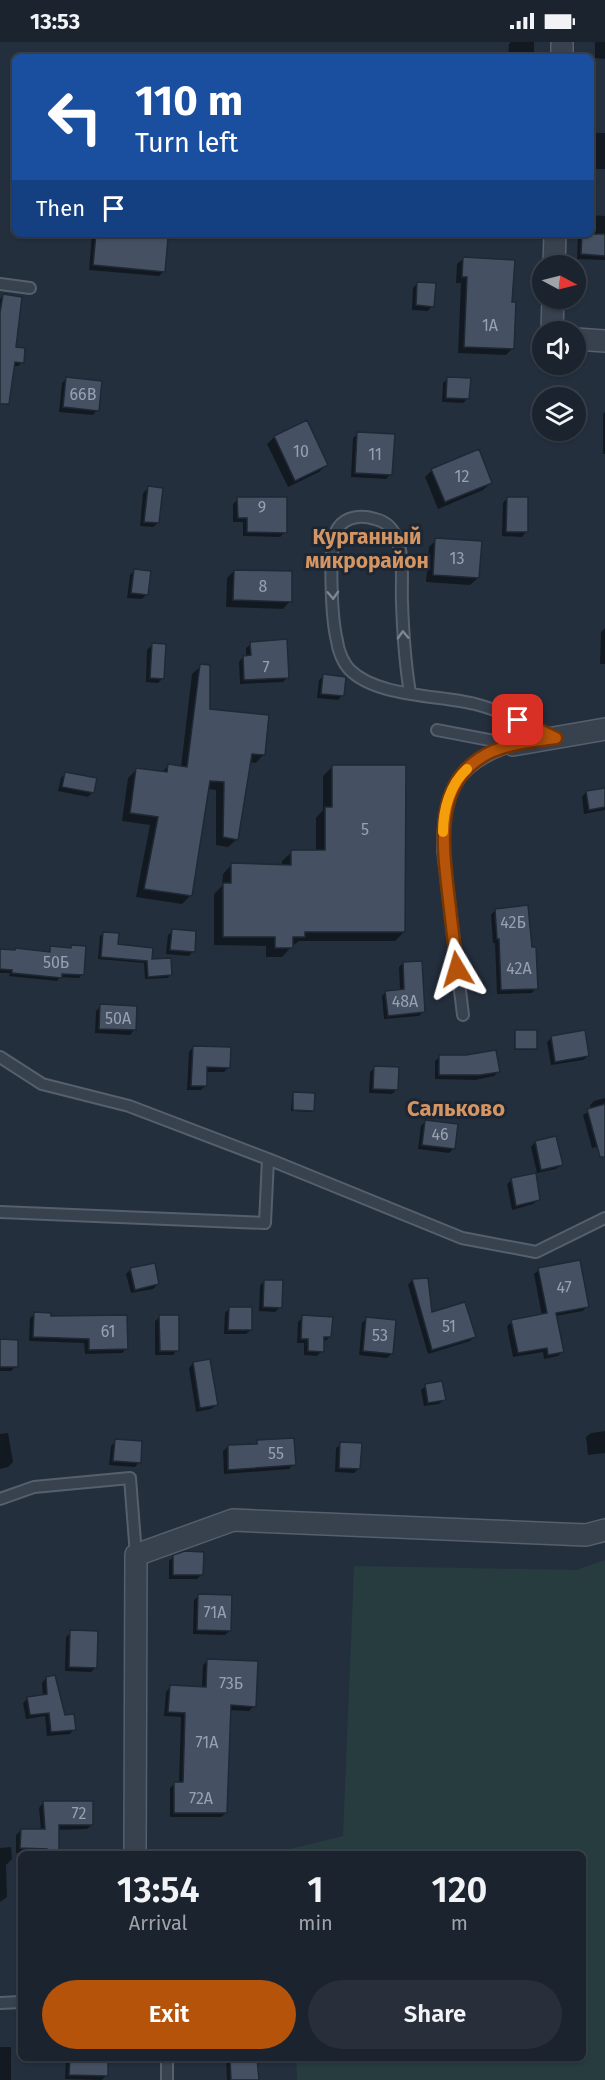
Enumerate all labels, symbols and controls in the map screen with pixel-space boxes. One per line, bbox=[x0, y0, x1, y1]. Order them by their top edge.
text: 13:53 bbox=[30, 8, 80, 35]
text: 110 m bbox=[135, 76, 243, 126]
icon: left bbox=[36, 78, 114, 156]
text: Turn left bbox=[135, 127, 238, 159]
icon: arrive bbox=[97, 192, 130, 225]
text: Then bbox=[36, 195, 85, 222]
north arrow bbox=[532, 255, 586, 309]
map controls bbox=[532, 255, 586, 441]
house number: 1А bbox=[482, 316, 499, 335]
button: sound bbox=[532, 321, 586, 375]
house number: 66В bbox=[70, 385, 97, 404]
button: layers bbox=[532, 387, 586, 441]
house number: 10 bbox=[293, 442, 309, 461]
house number: 11 bbox=[368, 445, 382, 464]
house number: 12 bbox=[455, 467, 469, 486]
house number: 9 bbox=[258, 498, 266, 517]
district label: Курганный микрорайон bbox=[305, 524, 429, 574]
house number: 13 bbox=[450, 549, 464, 568]
house number: 8 bbox=[259, 577, 268, 596]
one-way arrow bbox=[326, 591, 339, 600]
one-way arrow bbox=[397, 630, 410, 639]
house number: 7 bbox=[262, 658, 270, 677]
pin bbox=[492, 694, 543, 745]
icon: arrive bbox=[501, 703, 534, 736]
house number: 5 bbox=[361, 820, 369, 839]
house number: 42Б bbox=[500, 913, 526, 932]
position arrow bbox=[425, 937, 489, 1001]
house number: 50Б bbox=[43, 953, 69, 972]
house number: 42А bbox=[506, 959, 532, 978]
house number: 48А bbox=[392, 992, 419, 1011]
house number: 50А bbox=[105, 1009, 132, 1028]
district label: Сальково bbox=[407, 1095, 505, 1122]
house number: 46 bbox=[431, 1125, 449, 1144]
house number: 47 bbox=[556, 1278, 572, 1297]
house number: 51 bbox=[442, 1317, 456, 1336]
house number: 61 bbox=[101, 1322, 115, 1341]
house number: 53 bbox=[372, 1326, 388, 1345]
house number: 55 bbox=[268, 1444, 284, 1463]
house number: 71А bbox=[204, 1603, 227, 1622]
house number: 73Б bbox=[219, 1674, 243, 1693]
house number: 71А bbox=[196, 1733, 219, 1752]
house number: 72А bbox=[189, 1789, 214, 1808]
house number: 72 bbox=[72, 1804, 86, 1823]
text: 13:54 bbox=[117, 1868, 200, 1912]
text: 1 bbox=[307, 1868, 324, 1912]
text: 120 bbox=[432, 1868, 487, 1912]
text: Arrival bbox=[129, 1911, 187, 1935]
text: min bbox=[298, 1911, 333, 1935]
text: m bbox=[451, 1911, 468, 1935]
button: Exit bbox=[42, 1980, 296, 2049]
button: Share bbox=[308, 1980, 562, 2049]

